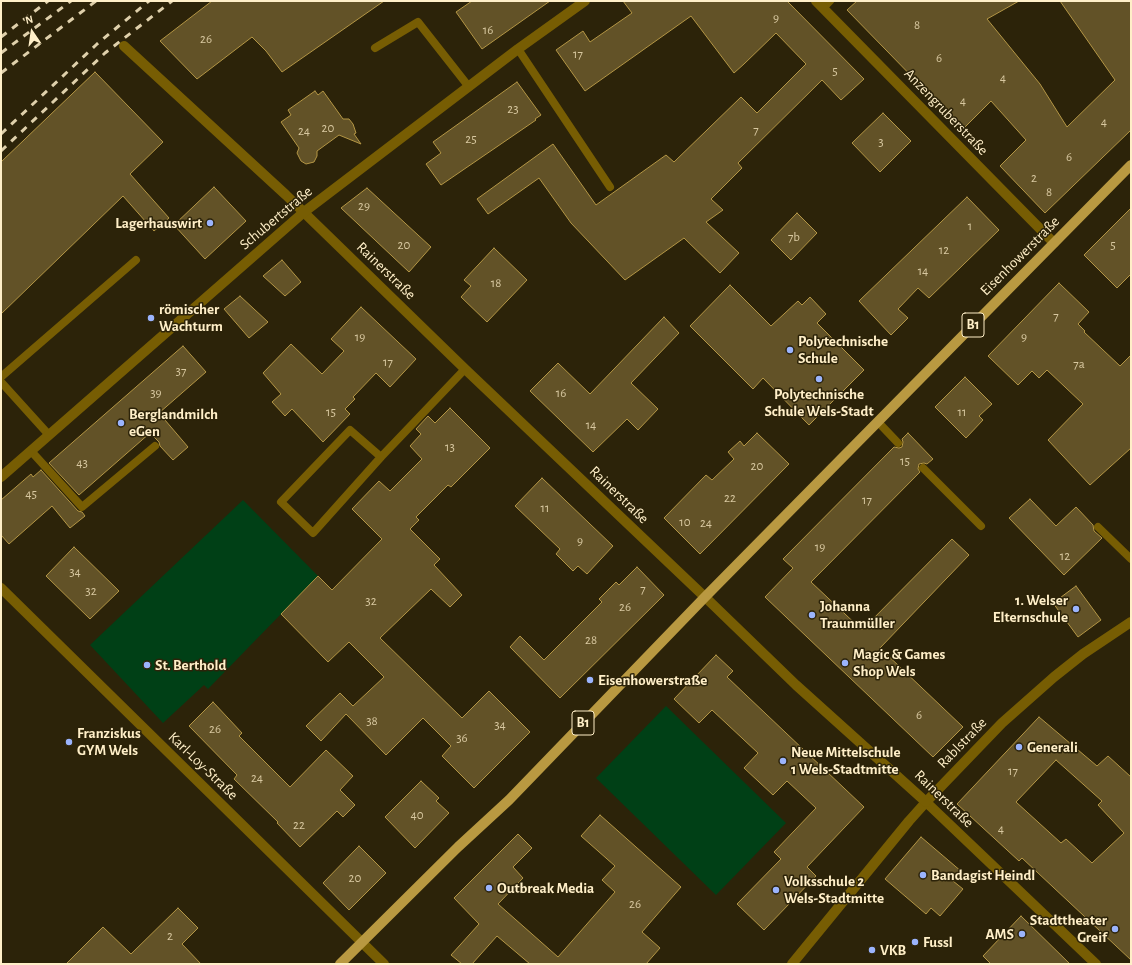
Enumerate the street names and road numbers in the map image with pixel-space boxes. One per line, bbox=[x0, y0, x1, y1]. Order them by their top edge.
street label: Anzengruberstraße bbox=[900, 65, 992, 159]
street label: Schubertstraße bbox=[236, 182, 316, 254]
street label: Eisenhowerstraße bbox=[977, 213, 1063, 299]
street label: Rainerstraße bbox=[353, 238, 419, 304]
road number: B1 bbox=[962, 313, 984, 337]
street label: Rainerstraße bbox=[586, 462, 652, 528]
road number: B1 bbox=[572, 711, 594, 735]
street label: Rablstraße bbox=[933, 714, 991, 772]
street label: Karl-Loy-Straße bbox=[164, 728, 242, 804]
street label: Rainerstraße bbox=[911, 766, 977, 832]

